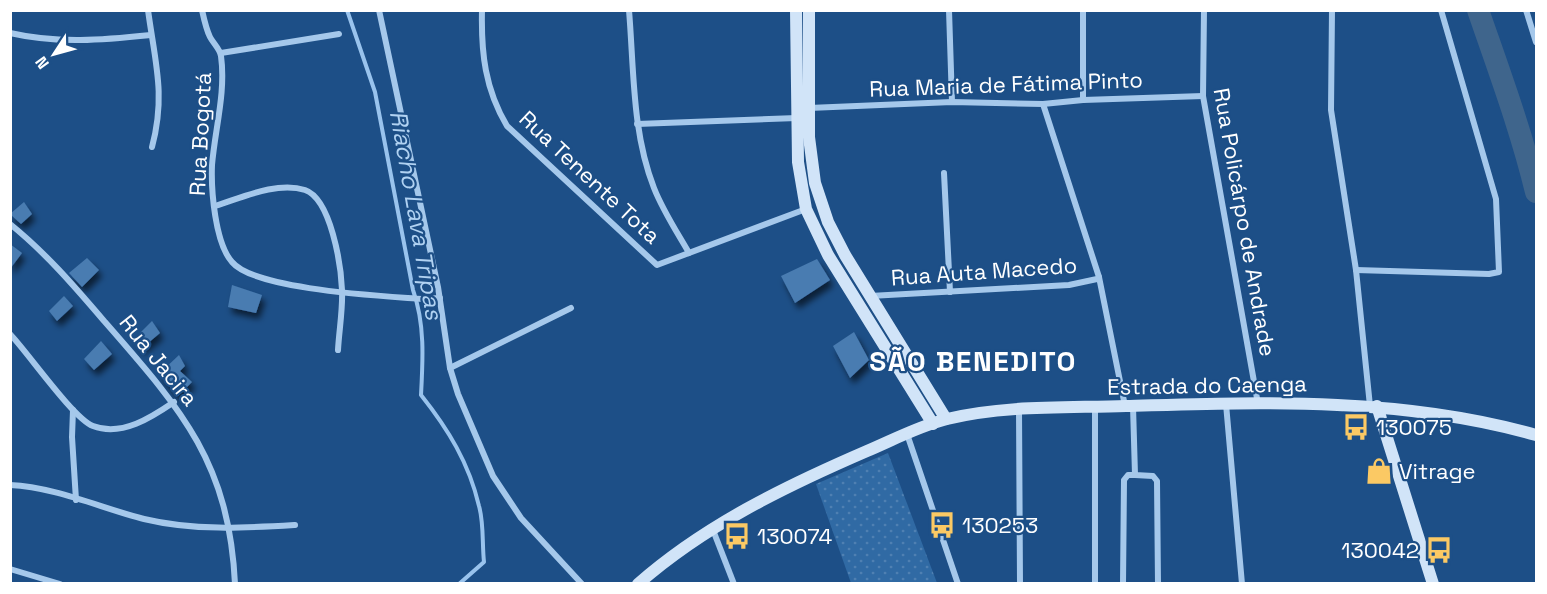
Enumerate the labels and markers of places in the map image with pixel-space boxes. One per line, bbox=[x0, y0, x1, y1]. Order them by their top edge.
bus stop icon: 130075 bbox=[1341, 412, 1371, 442]
place label: 130075 bbox=[1376, 413, 1452, 441]
shop icon: Vitrage bbox=[1364, 456, 1394, 486]
place label: Vitrage bbox=[1399, 457, 1476, 485]
bus stop icon: 130253 bbox=[927, 510, 957, 540]
place label: 130253 bbox=[962, 511, 1038, 539]
bus stop icon: 130074 bbox=[722, 521, 752, 551]
place label: 130074 bbox=[757, 522, 832, 550]
bus stop icon: 130042 bbox=[1424, 535, 1454, 565]
place label: 130042 bbox=[1341, 536, 1419, 564]

